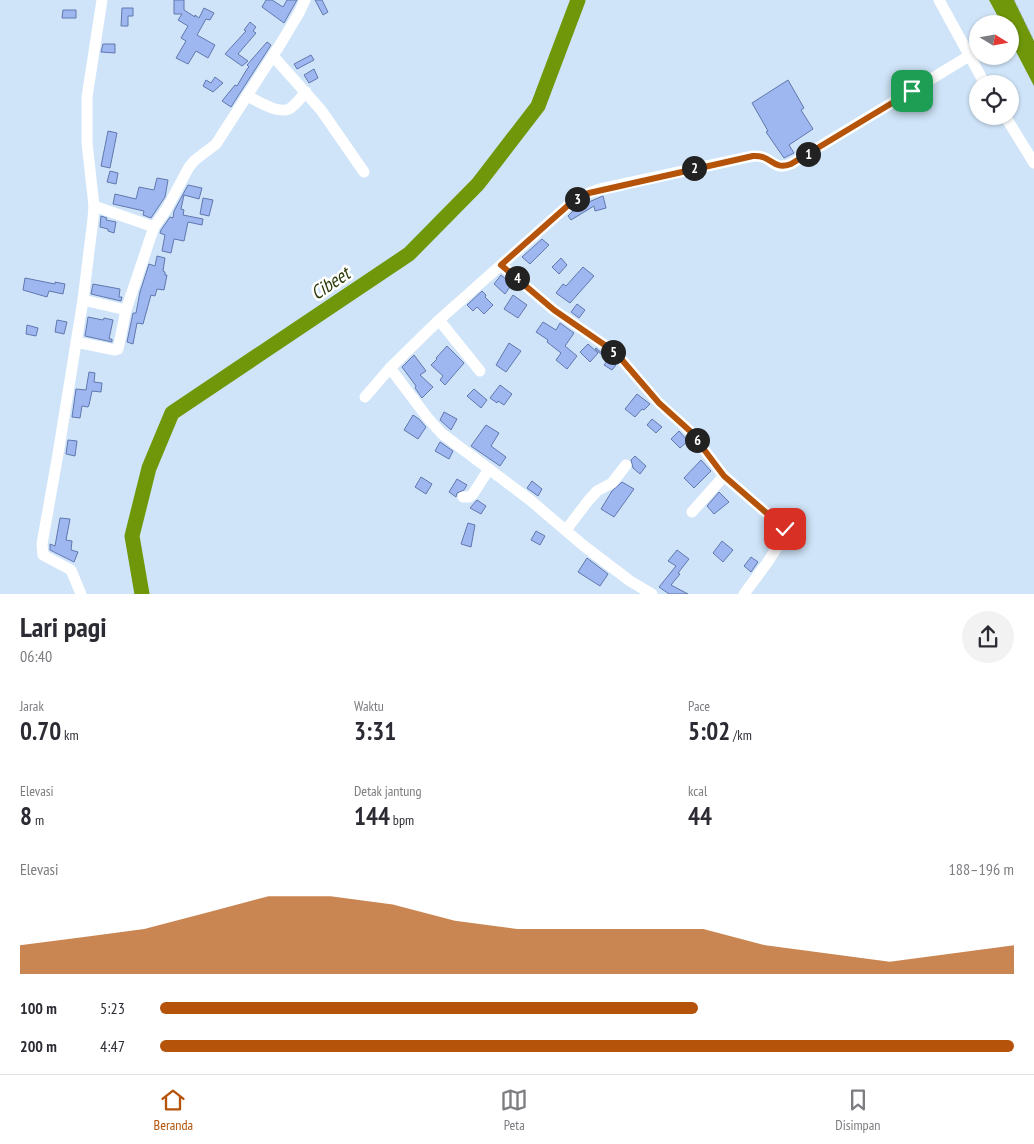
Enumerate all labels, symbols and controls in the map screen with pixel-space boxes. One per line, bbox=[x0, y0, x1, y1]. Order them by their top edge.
north arrow bbox=[969, 15, 1019, 65]
map controls bbox=[969, 15, 1019, 125]
pin bbox=[891, 70, 933, 112]
button: locate bbox=[969, 75, 1019, 125]
icon: arrive bbox=[898, 77, 926, 105]
pin: 1 bbox=[796, 142, 820, 166]
text: 1 bbox=[805, 145, 812, 163]
pin: 2 bbox=[682, 156, 706, 180]
text: 2 bbox=[691, 159, 698, 177]
pin: 3 bbox=[564, 186, 590, 212]
text: 3 bbox=[574, 190, 581, 208]
water label: Cibeet bbox=[306, 260, 356, 305]
pin: 4 bbox=[504, 266, 530, 290]
text: 4 bbox=[514, 269, 521, 287]
pin: 5 bbox=[600, 340, 626, 364]
text: 5 bbox=[610, 343, 617, 361]
pin: 6 bbox=[684, 428, 710, 452]
text: 6 bbox=[694, 431, 701, 449]
pin bbox=[764, 508, 806, 550]
icon: check bbox=[771, 515, 799, 543]
text: Lari pagi bbox=[20, 608, 106, 645]
button: share bbox=[962, 611, 1014, 663]
text: 06:40 bbox=[20, 646, 52, 666]
text: Jarak bbox=[20, 697, 44, 715]
text: Waktu bbox=[354, 697, 384, 715]
text: Pace bbox=[688, 697, 710, 715]
text: 0.70 bbox=[20, 715, 61, 747]
text: 3:31 bbox=[354, 715, 396, 747]
text: 5:02 bbox=[688, 715, 730, 747]
text: km bbox=[61, 726, 79, 744]
text: /km bbox=[730, 726, 752, 744]
text: Elevasi bbox=[20, 782, 54, 800]
text: Detak jantung bbox=[354, 782, 422, 800]
text: kcal bbox=[688, 782, 707, 800]
text: 8 bbox=[20, 800, 32, 832]
text: 144 bbox=[354, 800, 390, 832]
text: 44 bbox=[688, 800, 712, 832]
text: m bbox=[32, 811, 44, 829]
text: bpm bbox=[390, 811, 414, 829]
text: Elevasi bbox=[20, 859, 58, 879]
text: 188–196 m bbox=[949, 859, 1014, 879]
text: 100 m bbox=[20, 998, 57, 1018]
text: 5:23 bbox=[100, 998, 125, 1018]
text: 200 m bbox=[20, 1036, 57, 1056]
text: 4:47 bbox=[100, 1036, 125, 1056]
tab: Beranda bbox=[154, 1086, 193, 1134]
tab: Peta bbox=[500, 1086, 528, 1134]
tab: Disimpan bbox=[835, 1086, 880, 1134]

